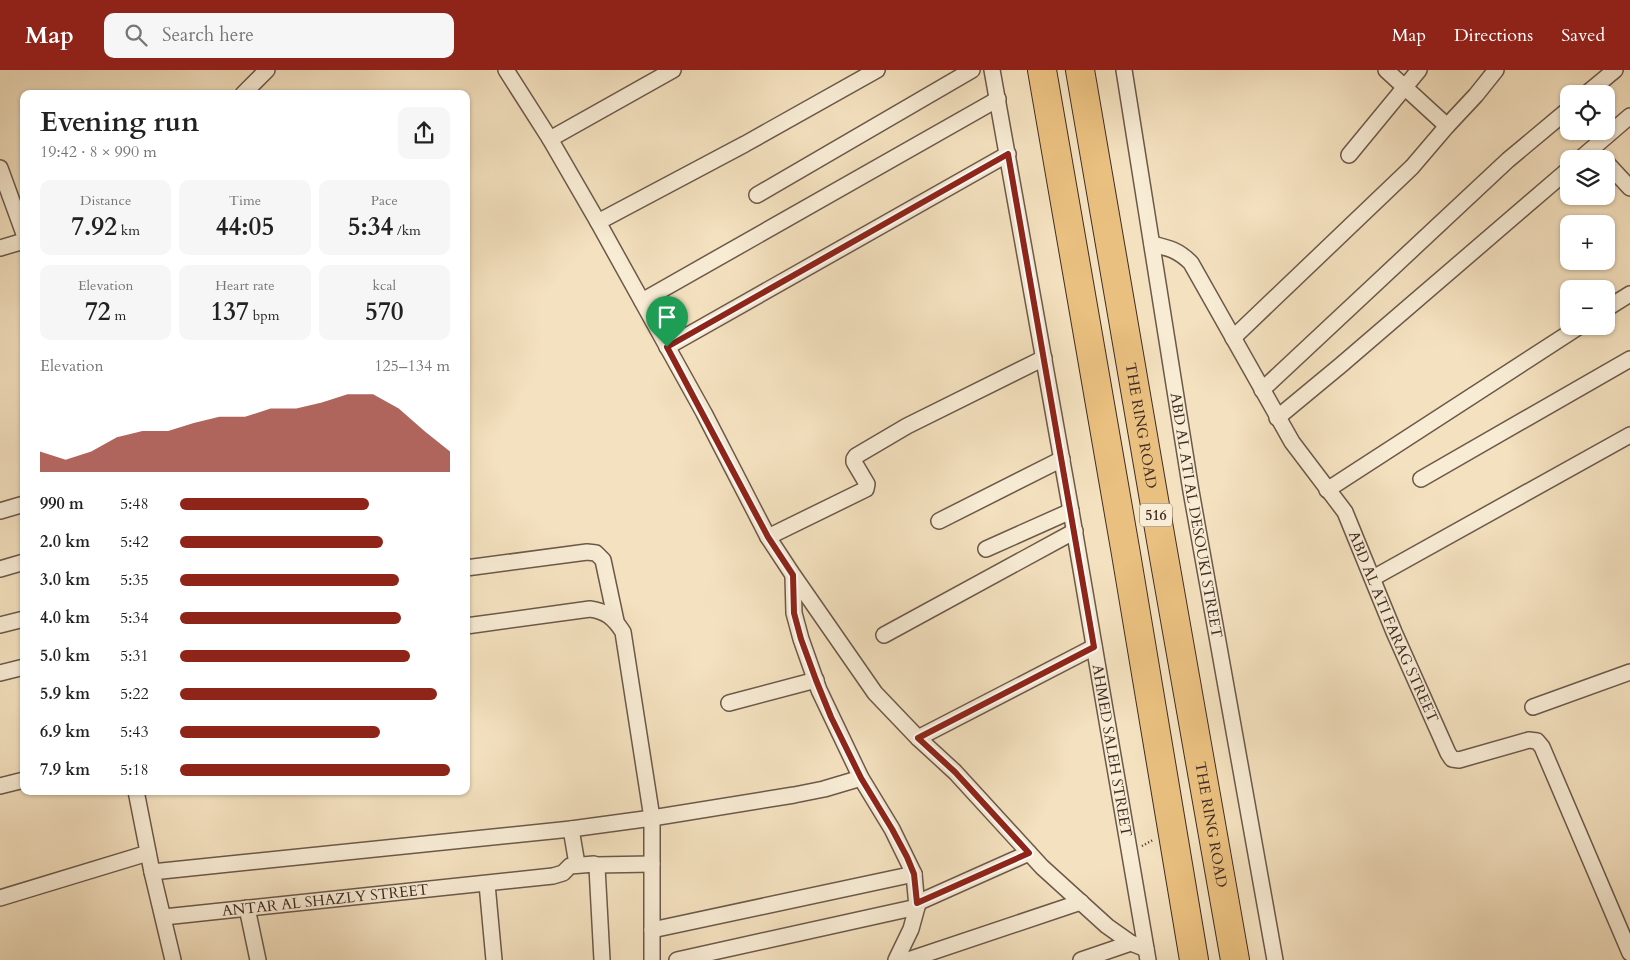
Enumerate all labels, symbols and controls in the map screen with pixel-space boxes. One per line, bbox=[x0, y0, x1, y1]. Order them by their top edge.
search box bbox=[104, 13, 454, 58]
text: Map bbox=[25, 19, 74, 52]
icon: search bbox=[122, 21, 150, 49]
text: Search here bbox=[162, 22, 254, 48]
text: Map bbox=[1392, 23, 1426, 48]
text: Directions bbox=[1454, 23, 1533, 48]
text: Saved bbox=[1561, 23, 1605, 48]
map controls bbox=[1560, 85, 1615, 335]
button: locate bbox=[1560, 85, 1615, 140]
text: Evening run bbox=[40, 103, 199, 141]
button: share bbox=[398, 107, 450, 159]
text: 19:42 · 8 × 990 m bbox=[40, 141, 157, 163]
button: layers bbox=[1560, 150, 1615, 205]
text: Distance bbox=[80, 191, 131, 210]
text: Time bbox=[229, 191, 261, 210]
text: Pace bbox=[371, 191, 398, 210]
text: 7.92 bbox=[71, 210, 117, 244]
text: 44:05 bbox=[216, 210, 274, 244]
text: 5:34 bbox=[348, 210, 393, 244]
button: + bbox=[1560, 215, 1615, 270]
text: km bbox=[117, 221, 140, 240]
text: /km bbox=[393, 221, 421, 240]
text: Elevation bbox=[78, 276, 133, 295]
text: Heart rate bbox=[215, 276, 275, 295]
text: kcal bbox=[373, 276, 396, 295]
button: − bbox=[1560, 280, 1615, 335]
text: 72 bbox=[85, 295, 111, 329]
text: 137 bbox=[210, 295, 249, 329]
text: 570 bbox=[365, 295, 404, 329]
pin bbox=[646, 296, 688, 347]
icon: arrive bbox=[653, 303, 681, 331]
text: m bbox=[111, 306, 126, 325]
text: bpm bbox=[249, 306, 279, 325]
text: Elevation bbox=[40, 355, 104, 377]
text: 125–134 m bbox=[374, 355, 450, 377]
street label: THE RING ROAD bbox=[1121, 361, 1162, 490]
street label: ABD AL ATI AL DESOUKI STREET bbox=[1165, 391, 1227, 639]
text: 990 m bbox=[40, 493, 84, 515]
text: 5:48 bbox=[120, 493, 149, 515]
road number: 516 bbox=[1140, 504, 1172, 526]
street label: ABD AL ATI FARAG STREET bbox=[1344, 528, 1443, 726]
text: 2.0 km bbox=[40, 531, 90, 553]
text: 5:42 bbox=[120, 531, 149, 553]
text: 3.0 km bbox=[40, 569, 90, 591]
text: 5:35 bbox=[120, 569, 149, 591]
text: 4.0 km bbox=[40, 607, 90, 629]
text: 5:34 bbox=[120, 607, 149, 629]
text: 5.0 km bbox=[40, 645, 90, 667]
text: 5:31 bbox=[120, 645, 149, 667]
street label: AHMED SALEH STREET bbox=[1087, 663, 1137, 838]
text: 5.9 km bbox=[40, 683, 90, 705]
text: 5:22 bbox=[120, 683, 149, 705]
text: 6.9 km bbox=[40, 721, 90, 743]
text: 5:43 bbox=[120, 721, 149, 743]
text: 7.9 km bbox=[40, 759, 90, 781]
text: 5:18 bbox=[120, 759, 149, 781]
street label: THE RING ROAD bbox=[1190, 760, 1232, 889]
street label: ANTAR AL SHAZLY STREET bbox=[221, 879, 429, 921]

